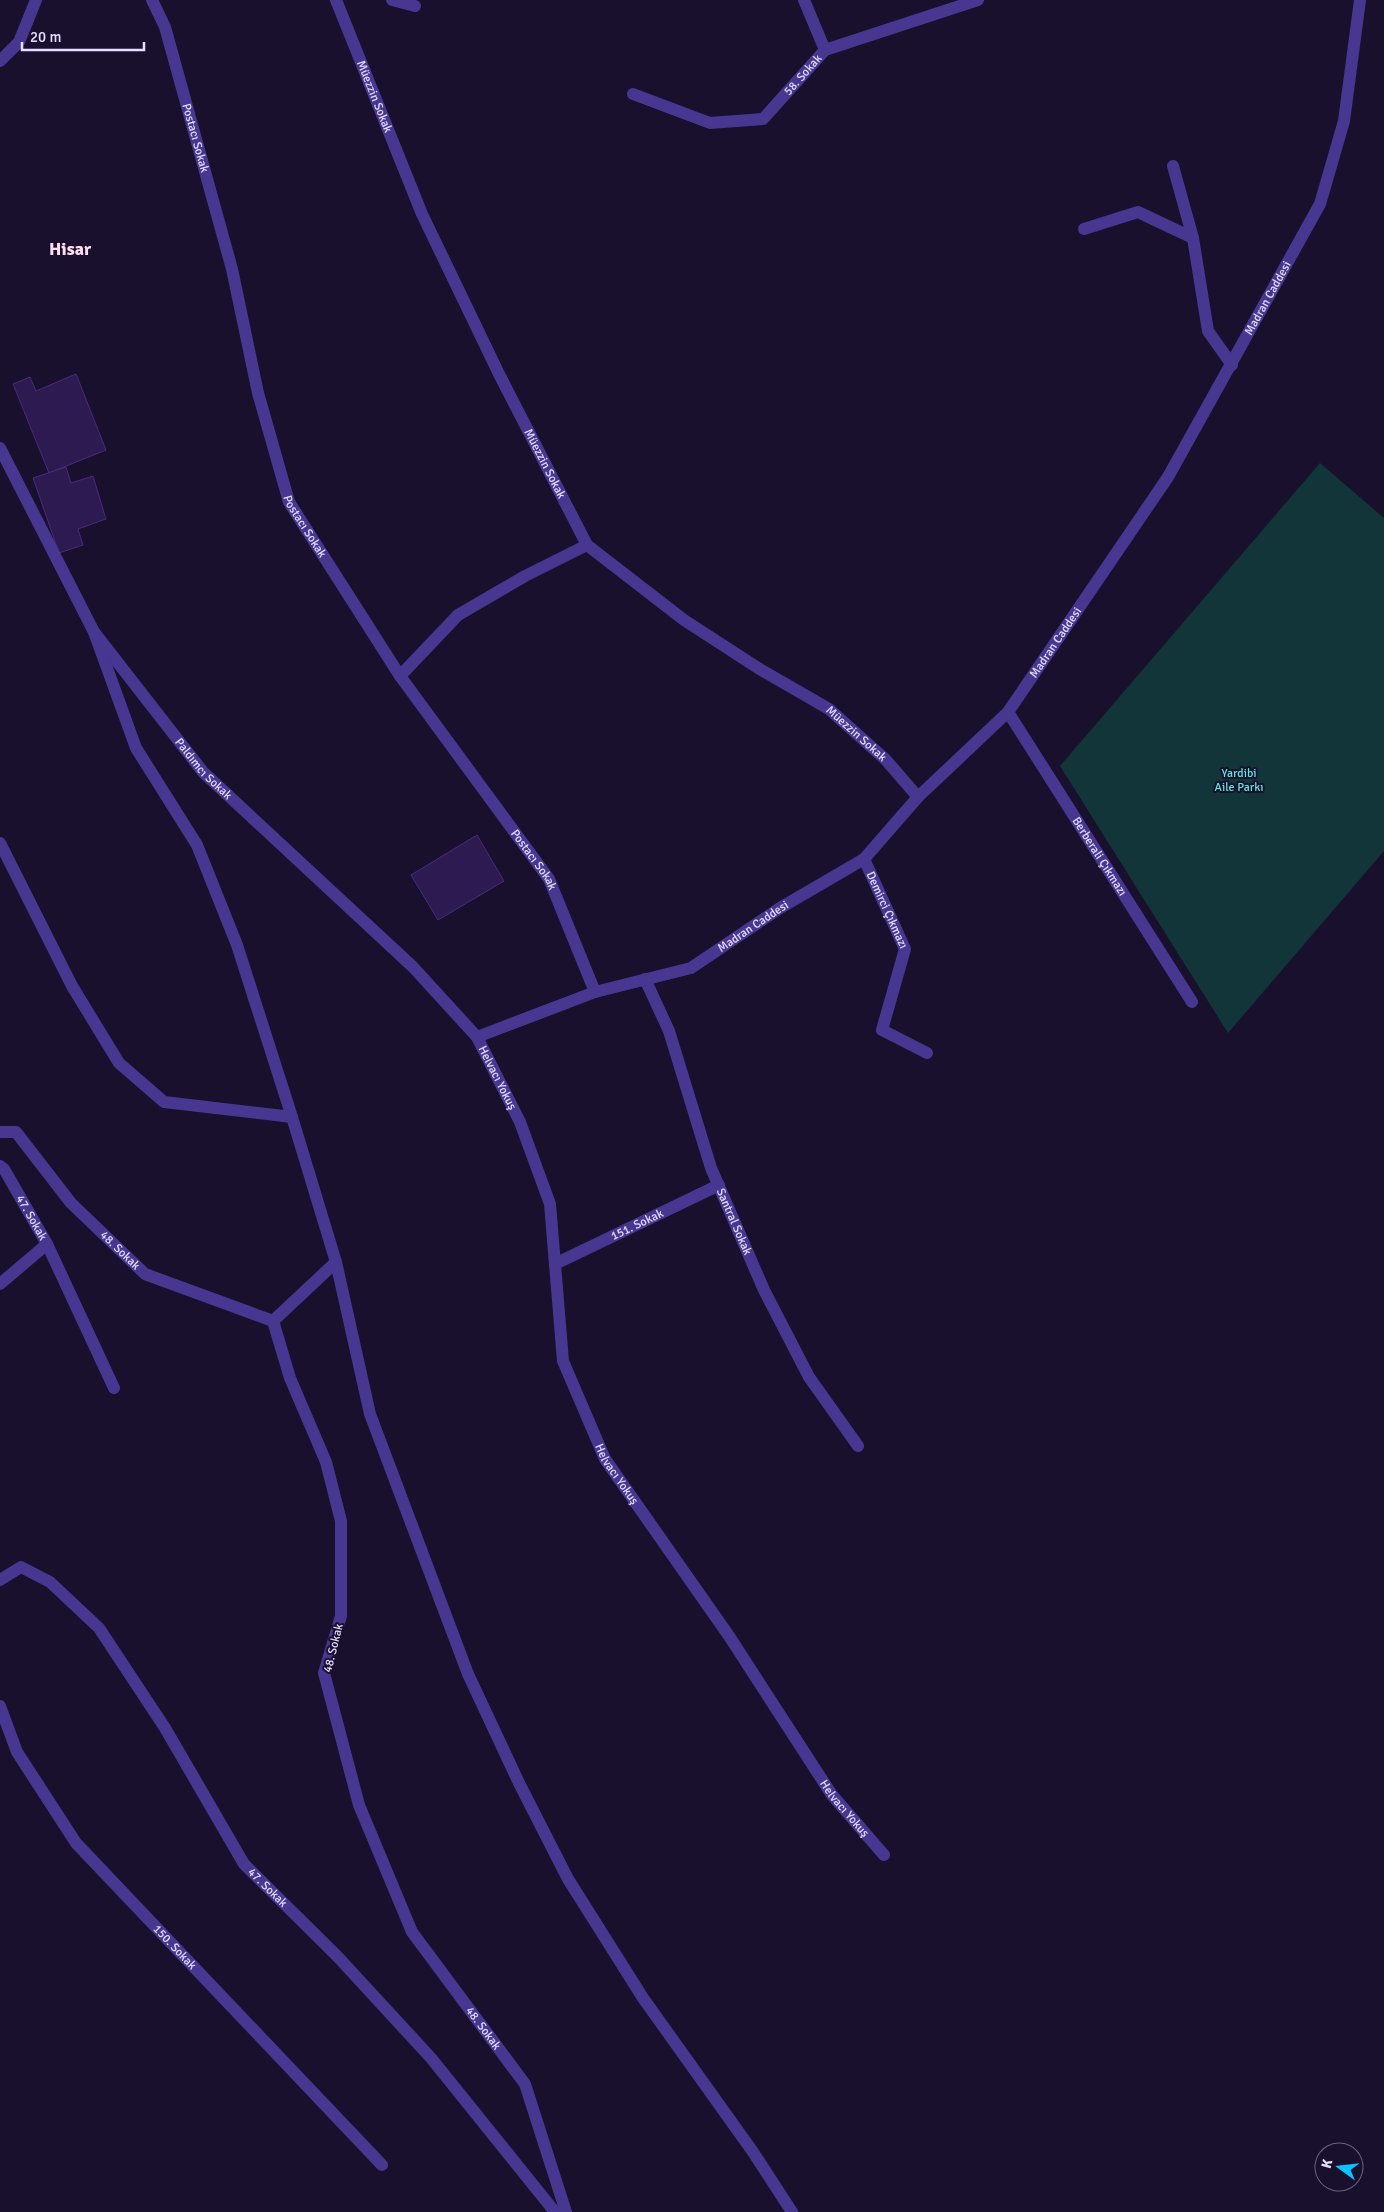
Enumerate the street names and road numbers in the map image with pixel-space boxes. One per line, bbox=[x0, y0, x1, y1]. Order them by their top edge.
street label: 58. Sokak bbox=[781, 51, 825, 99]
street label: Müezzin Sokak bbox=[353, 58, 396, 135]
street label: Postacı Sokak bbox=[179, 102, 212, 174]
street label: Madran Caddesi bbox=[1242, 259, 1295, 338]
street label: Müezzin Sokak bbox=[521, 426, 569, 501]
street label: Postacı Sokak bbox=[280, 494, 330, 561]
street label: Madran Caddesi bbox=[1026, 604, 1085, 681]
street label: Müezzin Sokak bbox=[822, 703, 890, 765]
street label: Paldımcı Sokak bbox=[171, 735, 235, 803]
street label: Berberali Çıkmazı bbox=[1069, 814, 1130, 899]
street label: Postacı Sokak bbox=[507, 827, 560, 892]
street label: Demirci Çıkmazı bbox=[863, 869, 911, 951]
street label: Madran Caddesi bbox=[715, 898, 791, 956]
street label: Helvacı Yokuş bbox=[475, 1043, 520, 1112]
street label: Santral Sokak bbox=[713, 1186, 755, 1257]
street label: 47. Sokak bbox=[13, 1192, 50, 1243]
street label: 151. Sokak bbox=[609, 1206, 666, 1244]
street label: 48. Sokak bbox=[97, 1228, 143, 1273]
street label: Helvacı Yokuş bbox=[591, 1441, 642, 1508]
street label: 48. Sokak bbox=[320, 1622, 347, 1674]
street label: Helvacı Yokuş bbox=[816, 1777, 872, 1840]
street label: 47. Sokak bbox=[244, 1865, 290, 1911]
street label: 150. Sokak bbox=[150, 1922, 199, 1973]
street label: 48. Sokak bbox=[462, 2004, 504, 2053]

